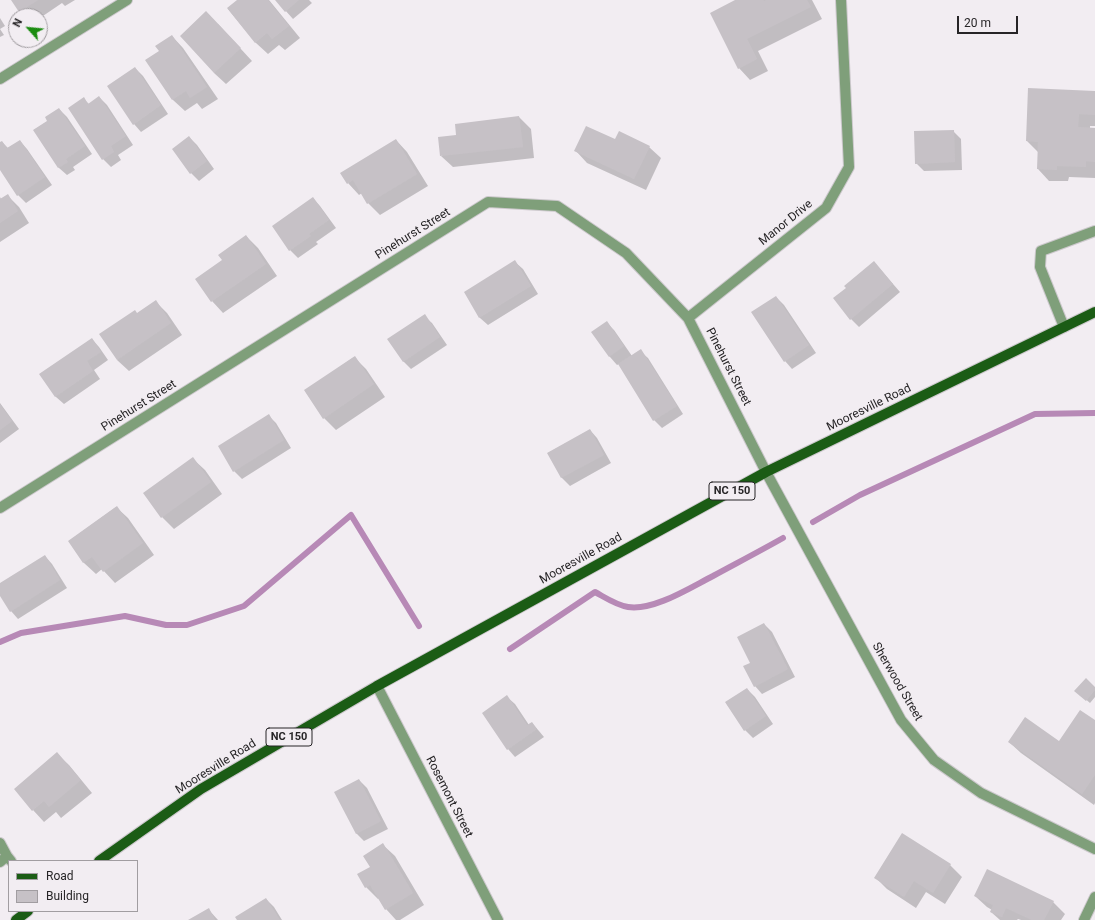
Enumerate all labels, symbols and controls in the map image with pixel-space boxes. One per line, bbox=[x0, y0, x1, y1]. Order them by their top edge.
north arrow bbox=[8, 8, 48, 48]
scale bar bbox=[959, 8, 1020, 34]
text: N bbox=[10, 16, 25, 29]
text: 20 m bbox=[964, 16, 991, 30]
street label: Manor Drive bbox=[756, 197, 816, 249]
street label: Pinehurst Street bbox=[373, 205, 453, 263]
street label: Pinehurst Street bbox=[702, 326, 754, 408]
street label: Pinehurst Street bbox=[99, 377, 179, 435]
street label: Mooresville Road bbox=[824, 381, 914, 435]
road number: NC 150 bbox=[709, 482, 755, 500]
street label: Mooresville Road bbox=[537, 530, 625, 588]
street label: Sherwood Street bbox=[869, 640, 925, 724]
road number: NC 150 bbox=[266, 728, 312, 746]
street label: Mooresville Road bbox=[173, 736, 259, 798]
street label: Rosemont Street bbox=[422, 754, 476, 840]
legend bbox=[8, 860, 138, 912]
text: Road bbox=[46, 869, 74, 883]
text: Building bbox=[46, 889, 89, 903]

